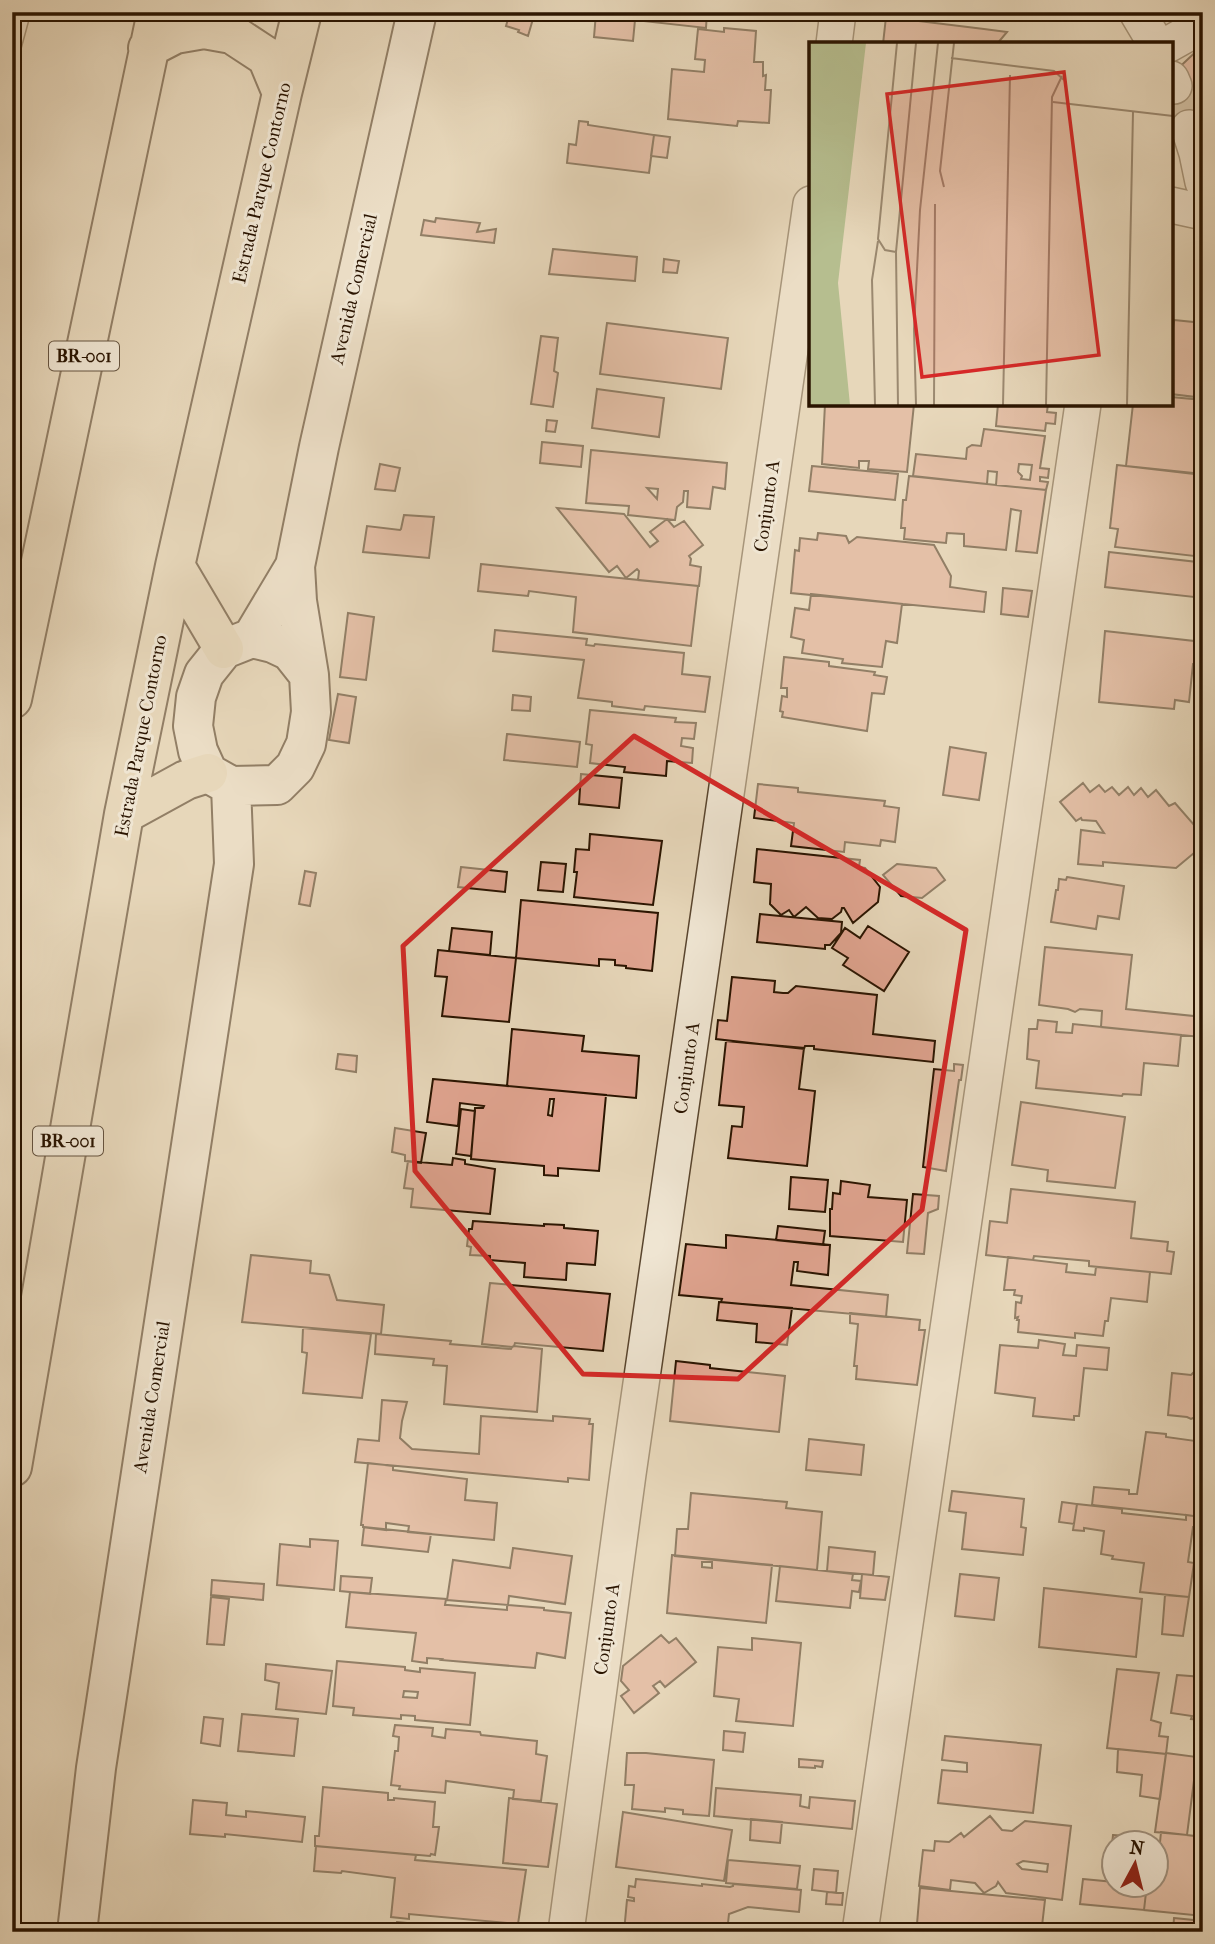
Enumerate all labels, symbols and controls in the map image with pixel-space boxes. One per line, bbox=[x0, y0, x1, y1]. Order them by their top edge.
inset map bbox=[809, 42, 1173, 406]
street label: Estrada Parque Contorno bbox=[228, 80, 296, 286]
street label: Avenida Comercial bbox=[326, 212, 382, 367]
road number: BR-001 bbox=[49, 342, 119, 370]
street label: Conjunto A bbox=[750, 458, 784, 553]
street label: Estrada Parque Contorno bbox=[111, 633, 171, 839]
street label: Conjunto A bbox=[670, 1020, 704, 1115]
road number: BR-001 bbox=[33, 1126, 103, 1156]
street label: Avenida Comercial bbox=[129, 1319, 175, 1476]
street label: Conjunto A bbox=[590, 1581, 624, 1676]
north arrow bbox=[1100, 1828, 1170, 1898]
text: N bbox=[1128, 1836, 1146, 1860]

